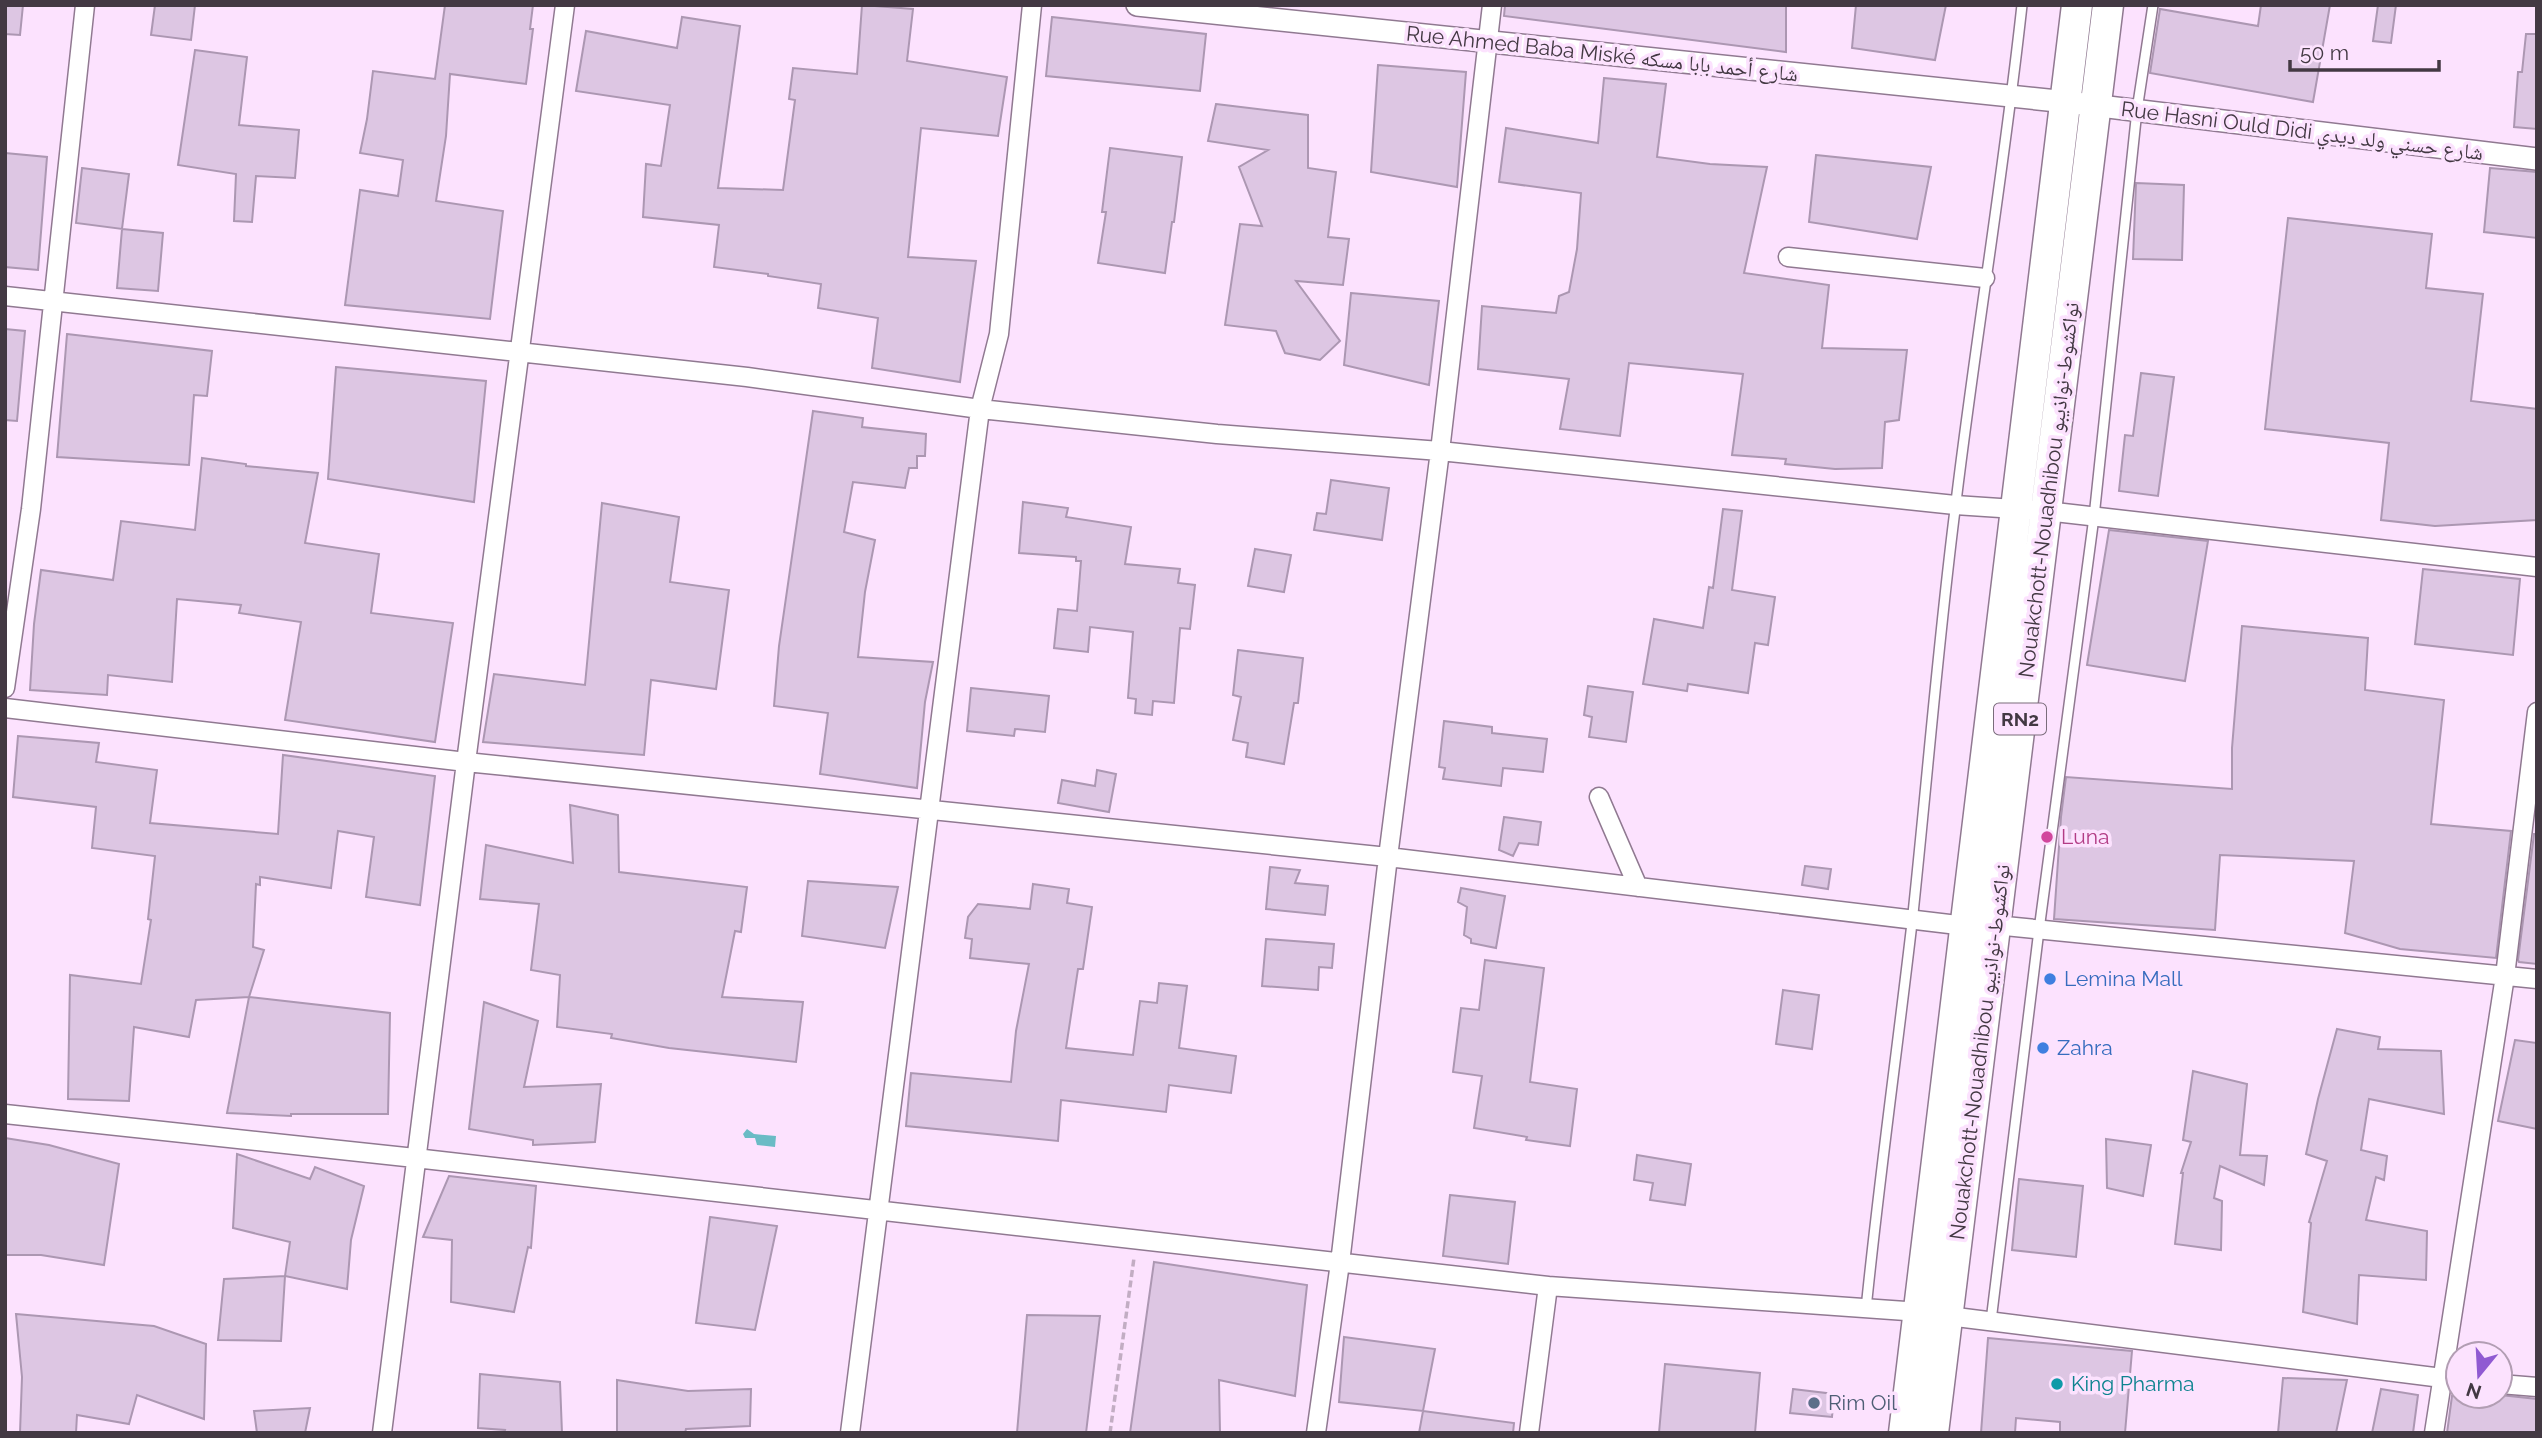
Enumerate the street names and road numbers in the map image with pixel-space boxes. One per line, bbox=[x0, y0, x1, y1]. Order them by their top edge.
street label: Rue Ahmed Baba Miské شارع أحمد بابا مسكه bbox=[1405, 20, 1799, 88]
street label: Rue Hasni Ould Didi شارع حسني ولد ديدي bbox=[2119, 96, 2485, 169]
street label: Nouakchott-Nouadhibou نواكشوط-نواذيبو bbox=[2013, 301, 2084, 679]
road number: RN2 bbox=[1994, 704, 2046, 734]
street label: Nouakchott-Nouadhibou نواكشوط-نواذيبو bbox=[1944, 863, 2015, 1241]

